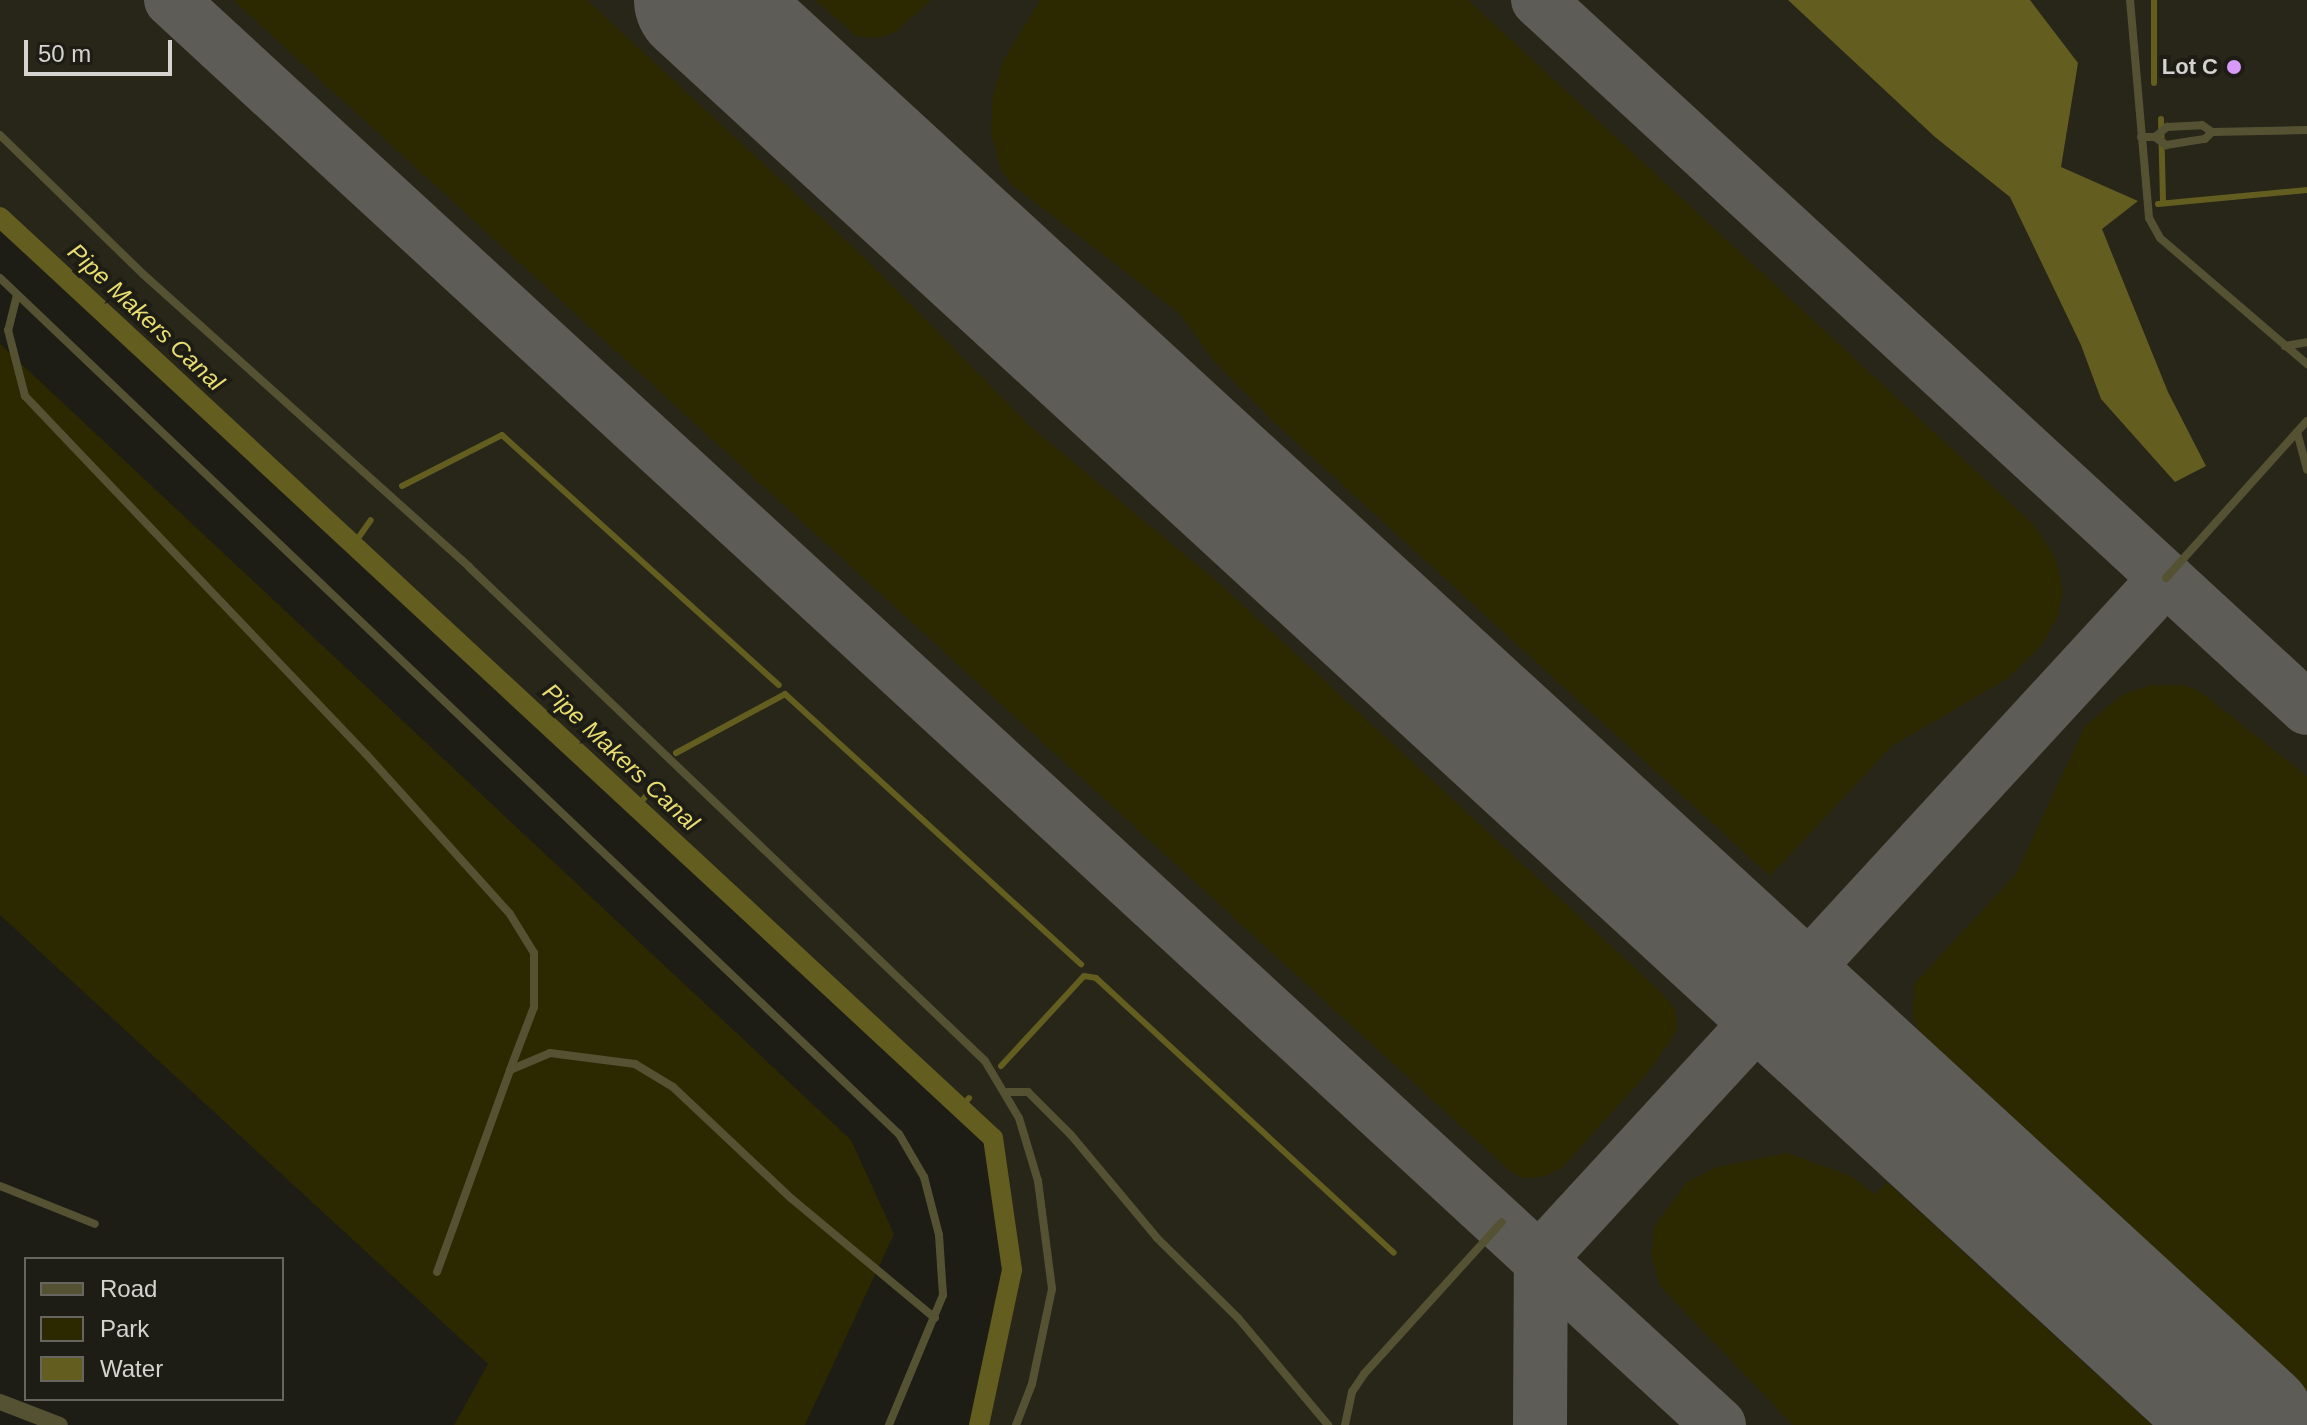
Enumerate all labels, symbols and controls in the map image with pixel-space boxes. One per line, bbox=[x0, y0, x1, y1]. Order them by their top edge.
scale bar bbox=[28, 24, 176, 74]
text: 50 m bbox=[38, 40, 91, 67]
place label: Lot C bbox=[2162, 54, 2218, 80]
marker: Lot C bbox=[2225, 58, 2243, 76]
water label: Pipe Makers Canal bbox=[62, 237, 230, 397]
water label: Pipe Makers Canal bbox=[537, 677, 705, 837]
legend bbox=[24, 1257, 284, 1401]
text: Road bbox=[100, 1275, 157, 1302]
text: Park bbox=[100, 1315, 149, 1342]
text: Water bbox=[100, 1355, 163, 1382]

